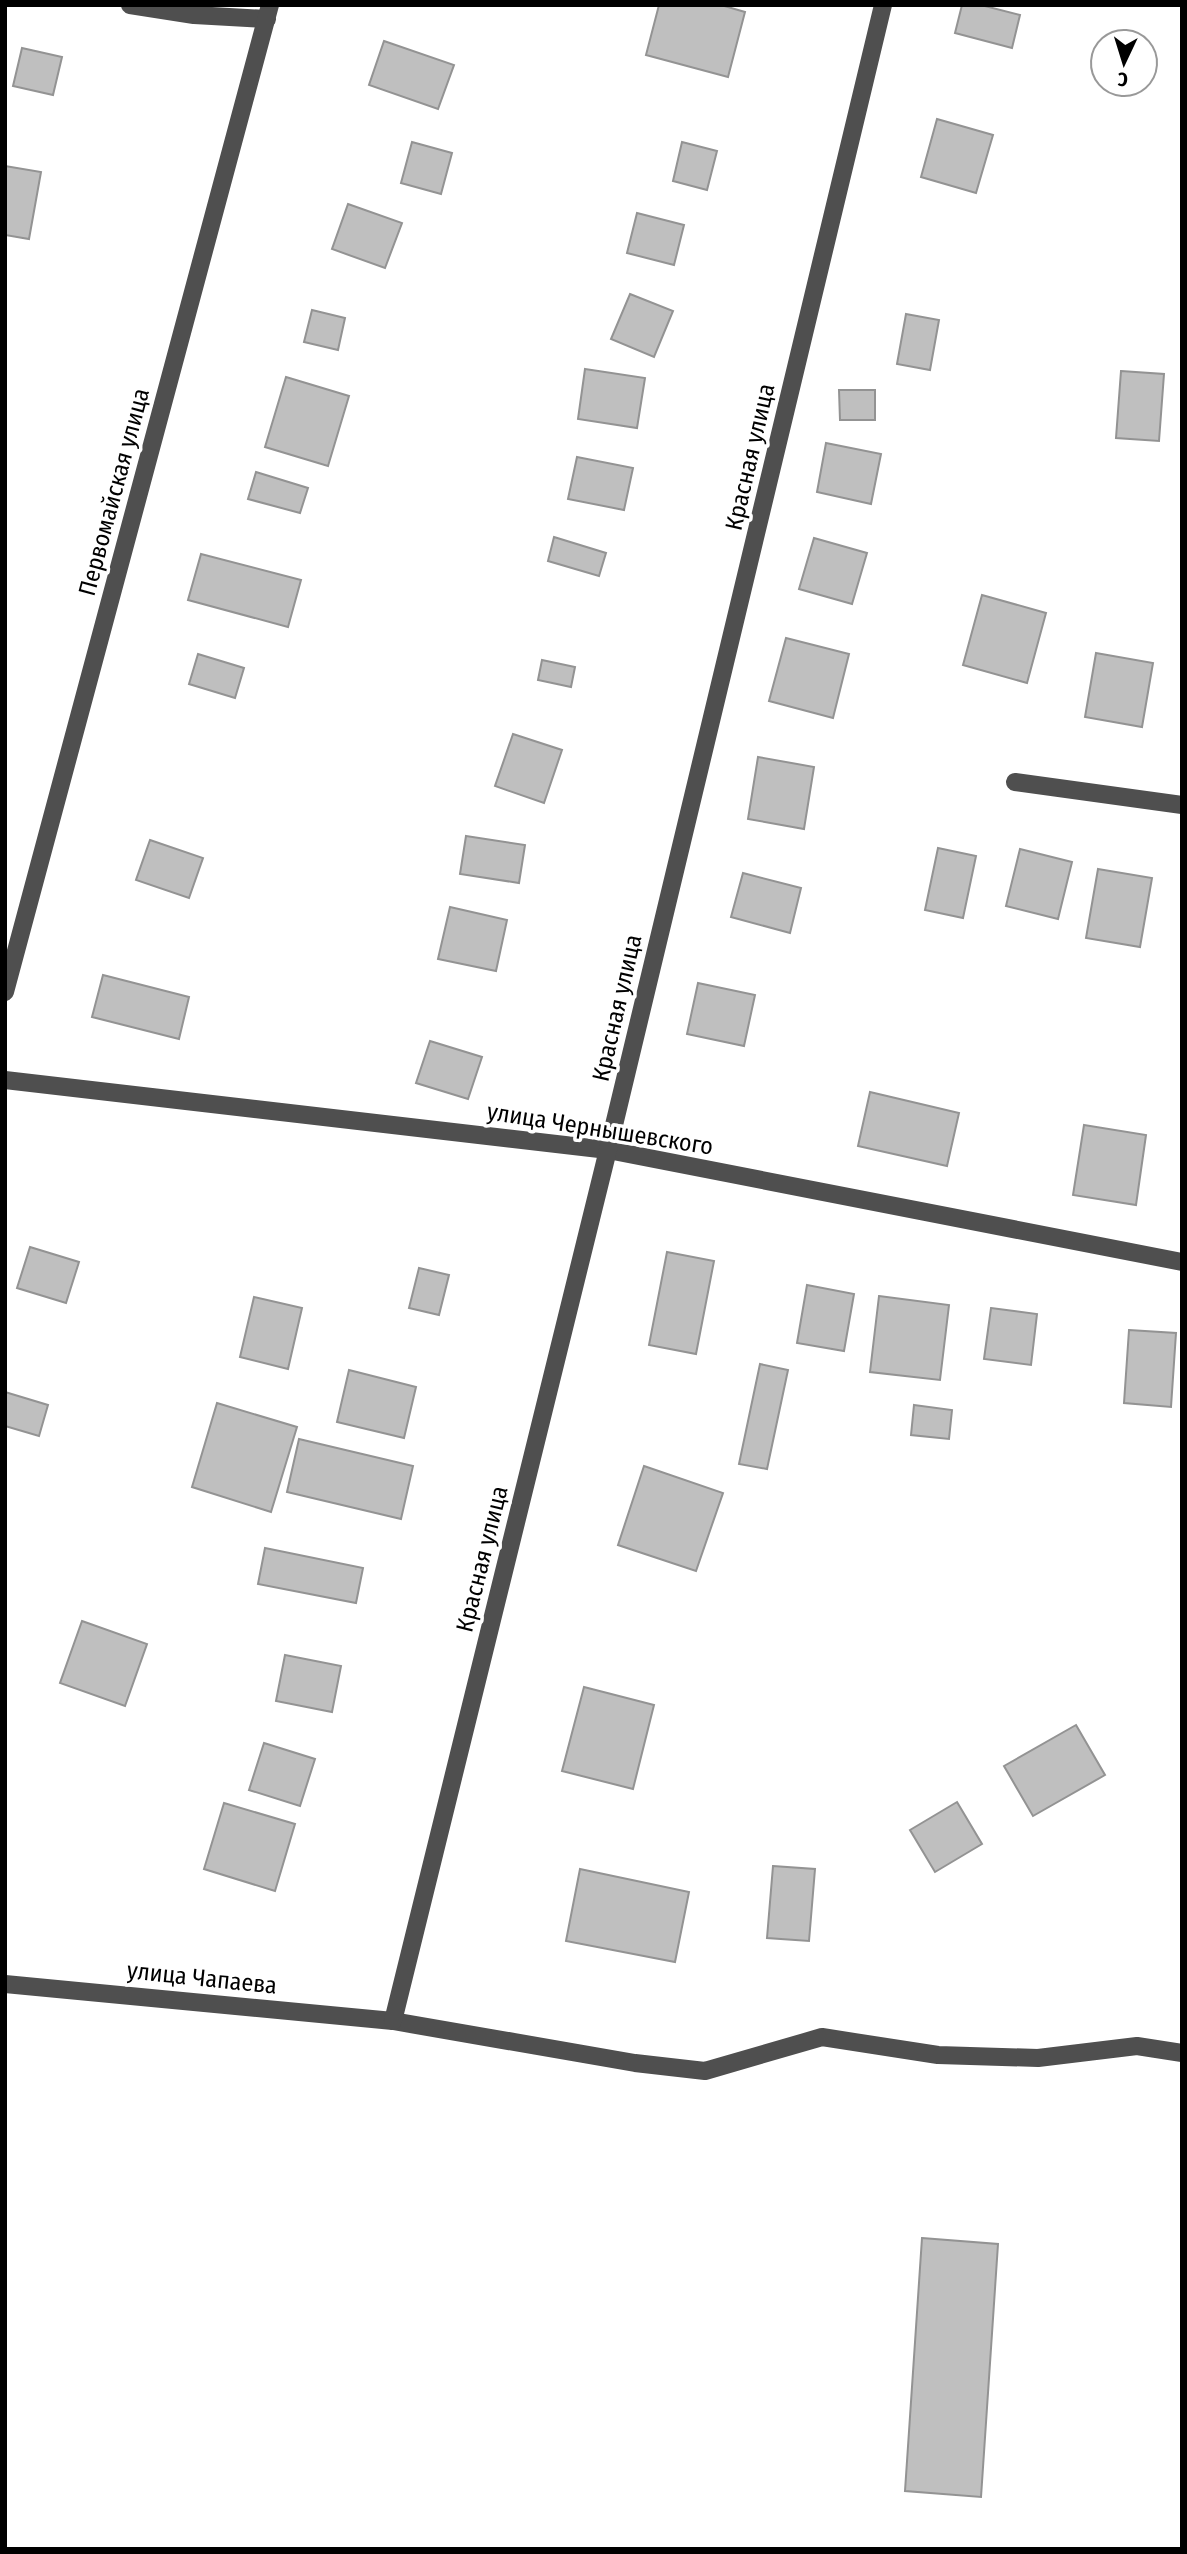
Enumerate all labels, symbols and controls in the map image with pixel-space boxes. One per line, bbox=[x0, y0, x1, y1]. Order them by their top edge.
north arrow bbox=[1089, 28, 1159, 98]
text: С bbox=[1117, 68, 1129, 91]
street label: Красная улица bbox=[720, 381, 780, 533]
street label: Первомайская улица bbox=[73, 385, 155, 599]
street label: Красная улица bbox=[587, 932, 647, 1084]
street label: улица Чернышевского bbox=[485, 1097, 715, 1161]
street label: Красная улица bbox=[450, 1483, 514, 1635]
street label: улица Чапаева bbox=[126, 1956, 278, 2000]

